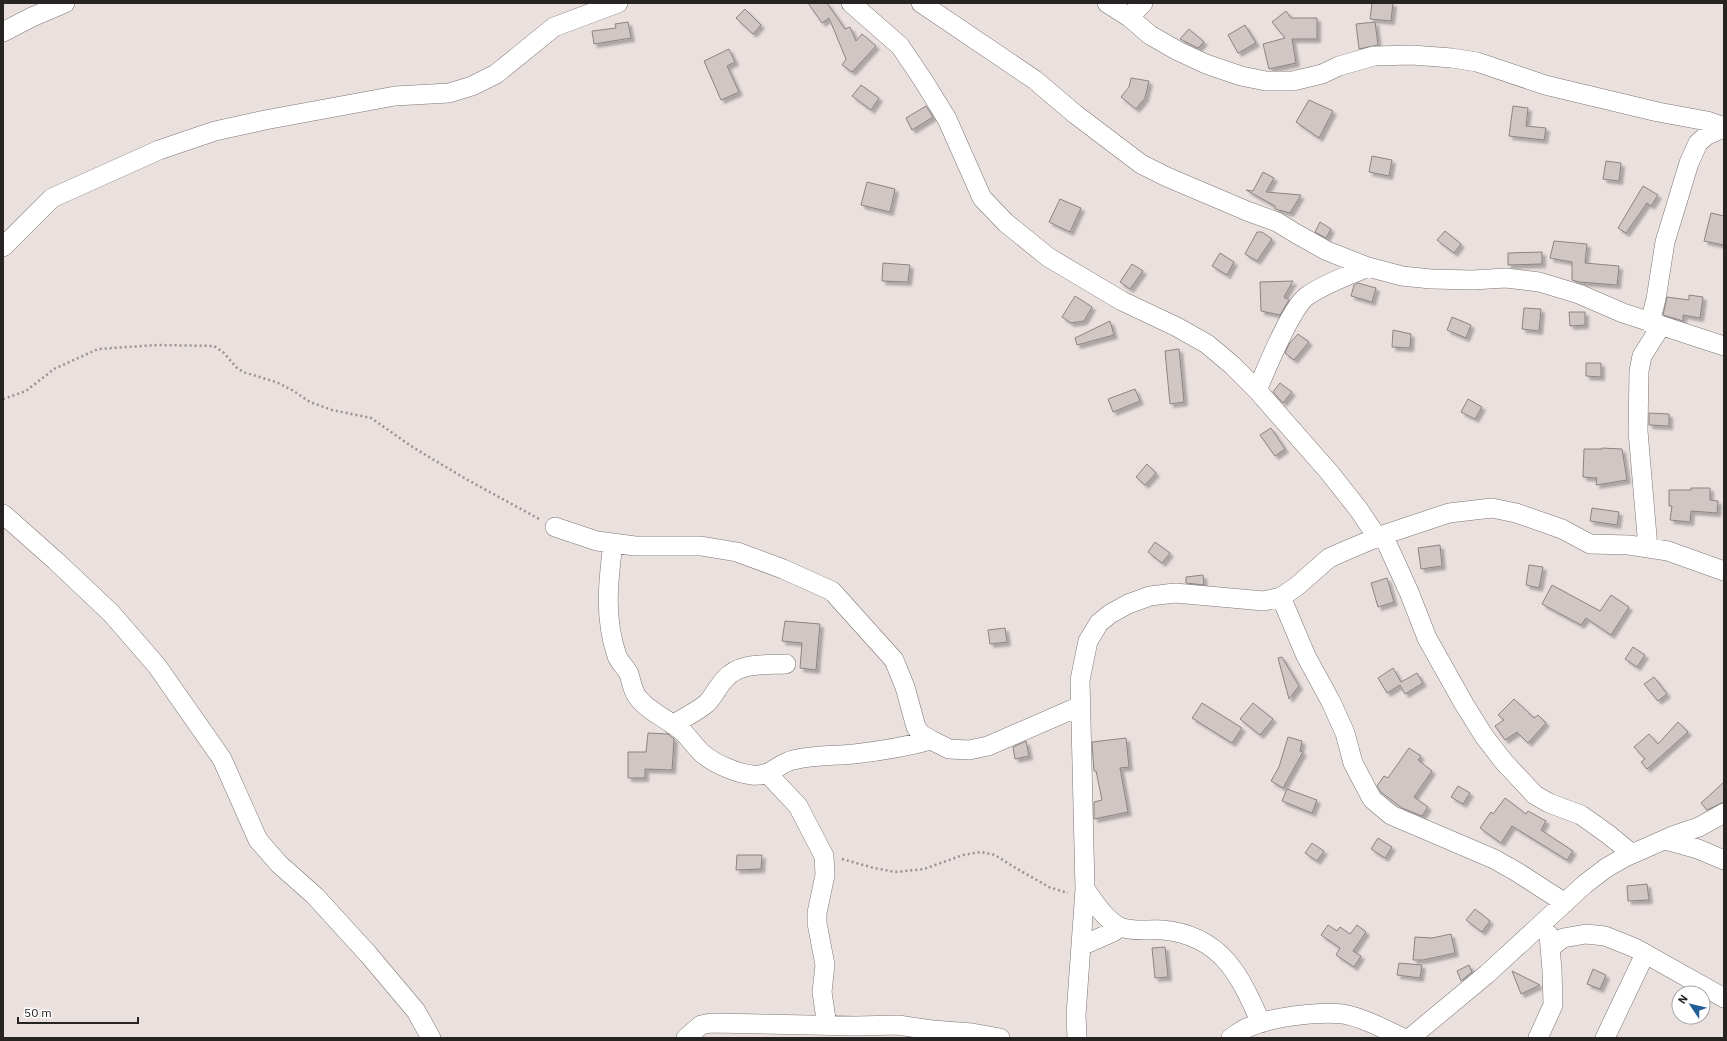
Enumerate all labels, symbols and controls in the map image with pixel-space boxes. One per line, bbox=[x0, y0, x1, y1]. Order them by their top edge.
north arrow bbox=[1671, 985, 1711, 1025]
text: N bbox=[1675, 992, 1691, 1007]
scale bar bbox=[18, 999, 138, 1025]
text: 50 m bbox=[24, 1005, 52, 1020]

